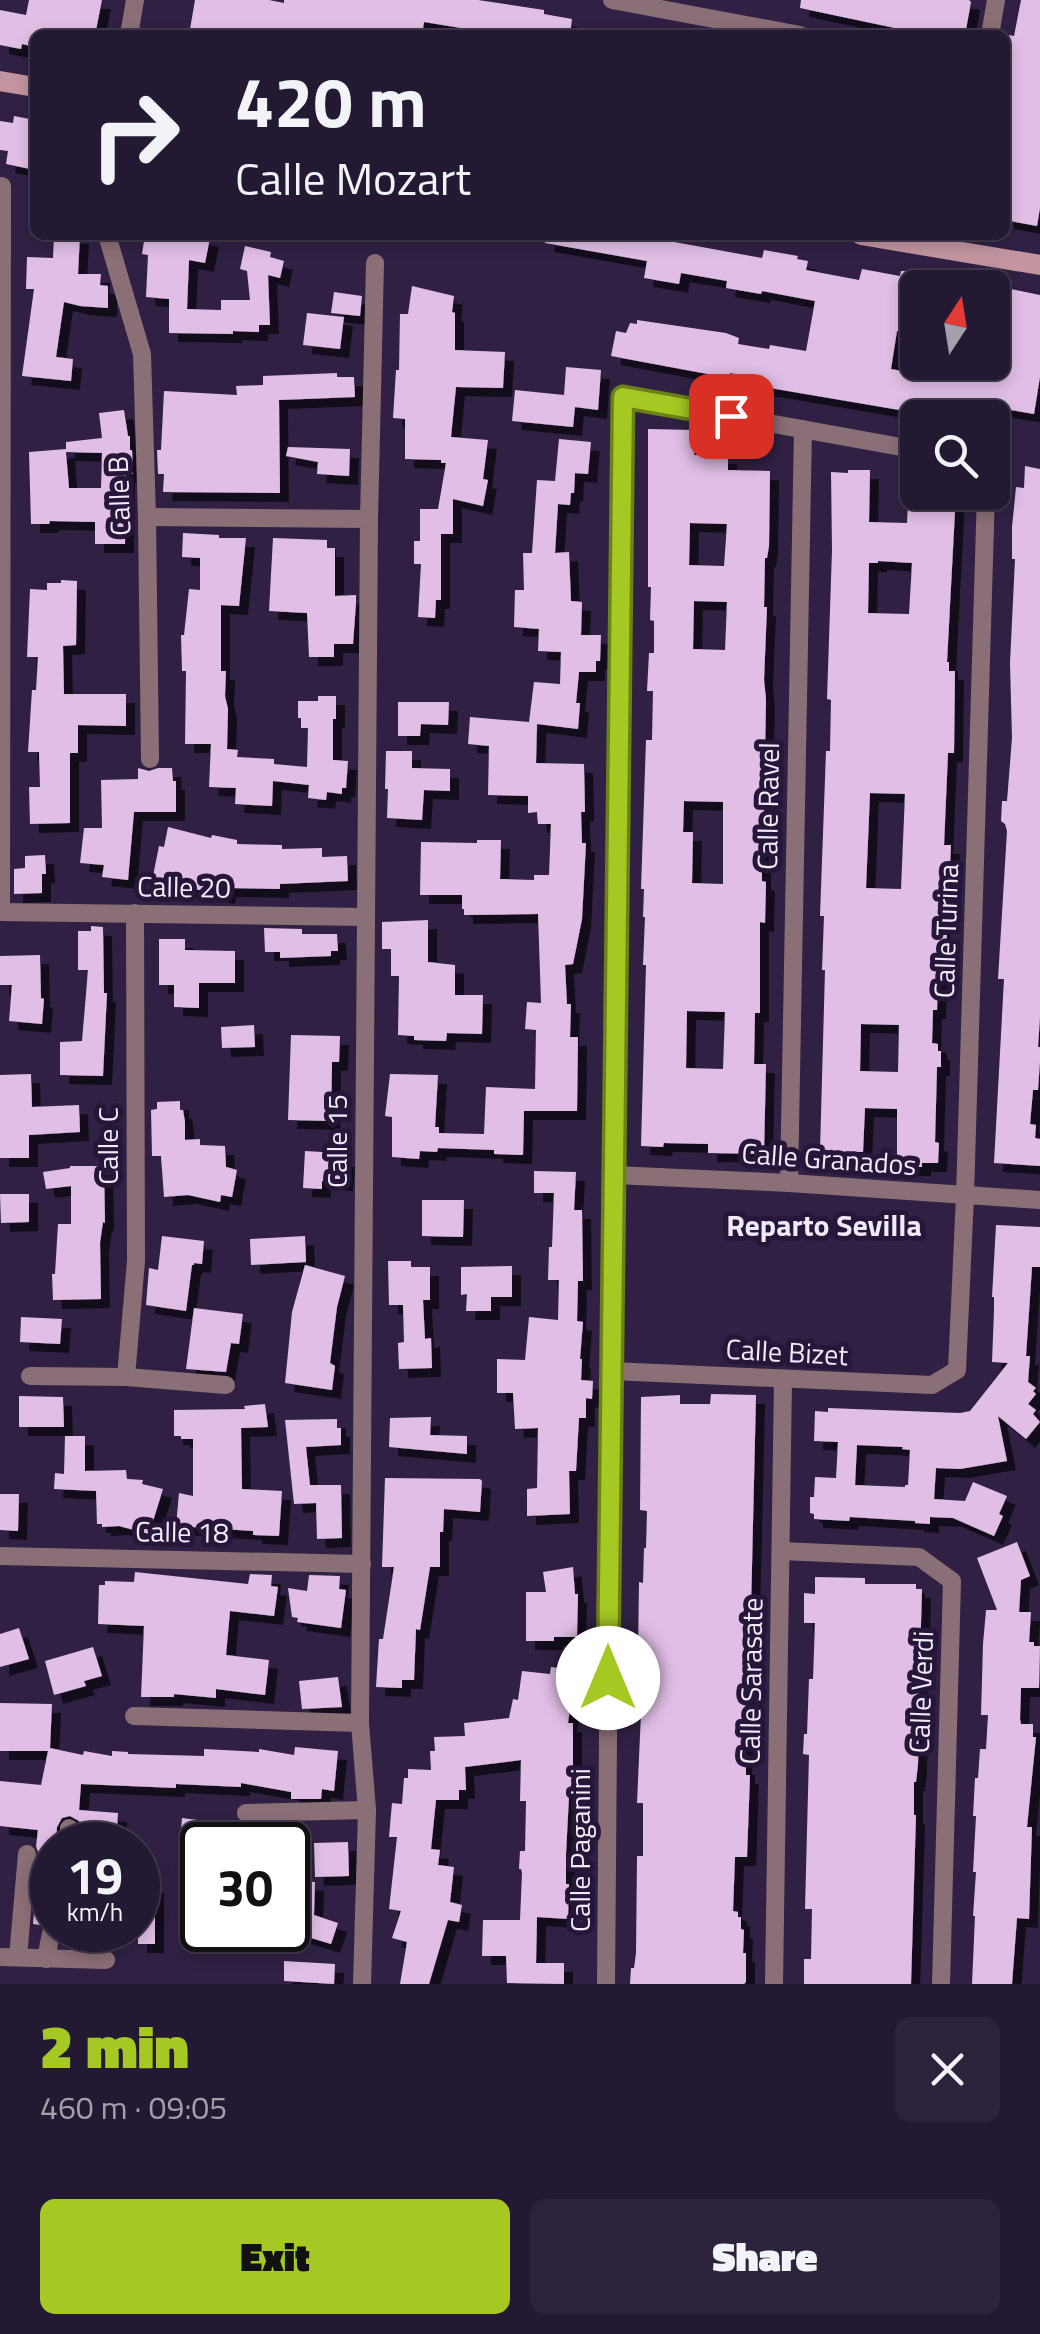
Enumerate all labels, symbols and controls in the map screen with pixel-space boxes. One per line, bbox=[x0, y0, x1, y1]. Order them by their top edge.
text: 420 m bbox=[235, 48, 427, 154]
icon: right bbox=[70, 70, 200, 200]
text: Calle Mozart bbox=[235, 144, 471, 212]
north arrow bbox=[900, 270, 1010, 380]
map controls bbox=[900, 270, 1010, 510]
pin bbox=[689, 374, 774, 459]
icon: arrive bbox=[704, 389, 759, 444]
button: search bbox=[900, 400, 1010, 510]
street label: Calle B bbox=[96, 455, 141, 537]
street label: Calle Ravel bbox=[745, 742, 790, 870]
street label: Calle Turina bbox=[922, 863, 969, 999]
street label: Calle 20 bbox=[137, 864, 231, 909]
street label: Calle 15 bbox=[315, 1094, 358, 1188]
street label: Calle C bbox=[86, 1107, 129, 1185]
street label: Calle Granados bbox=[740, 1131, 918, 1186]
district label: Reparto Sevilla bbox=[726, 1202, 922, 1248]
street label: Calle Bizet bbox=[725, 1327, 849, 1376]
street label: Calle 18 bbox=[135, 1509, 229, 1554]
street label: Calle Sarasate bbox=[728, 1597, 773, 1765]
position arrow bbox=[556, 1626, 660, 1730]
street label: Calle Verdi bbox=[897, 1630, 944, 1754]
street label: Calle Paganini bbox=[558, 1768, 601, 1932]
speed limit sign: 30 bbox=[180, 1822, 310, 1952]
text: 19 bbox=[67, 1837, 123, 1913]
text: km/h bbox=[67, 1893, 123, 1931]
text: 2 min bbox=[40, 2000, 189, 2091]
button: close bbox=[895, 2017, 1000, 2122]
text: 460 m · 09:05 bbox=[40, 2083, 227, 2131]
button: Exit bbox=[40, 2199, 510, 2314]
button: Share bbox=[530, 2199, 1000, 2314]

